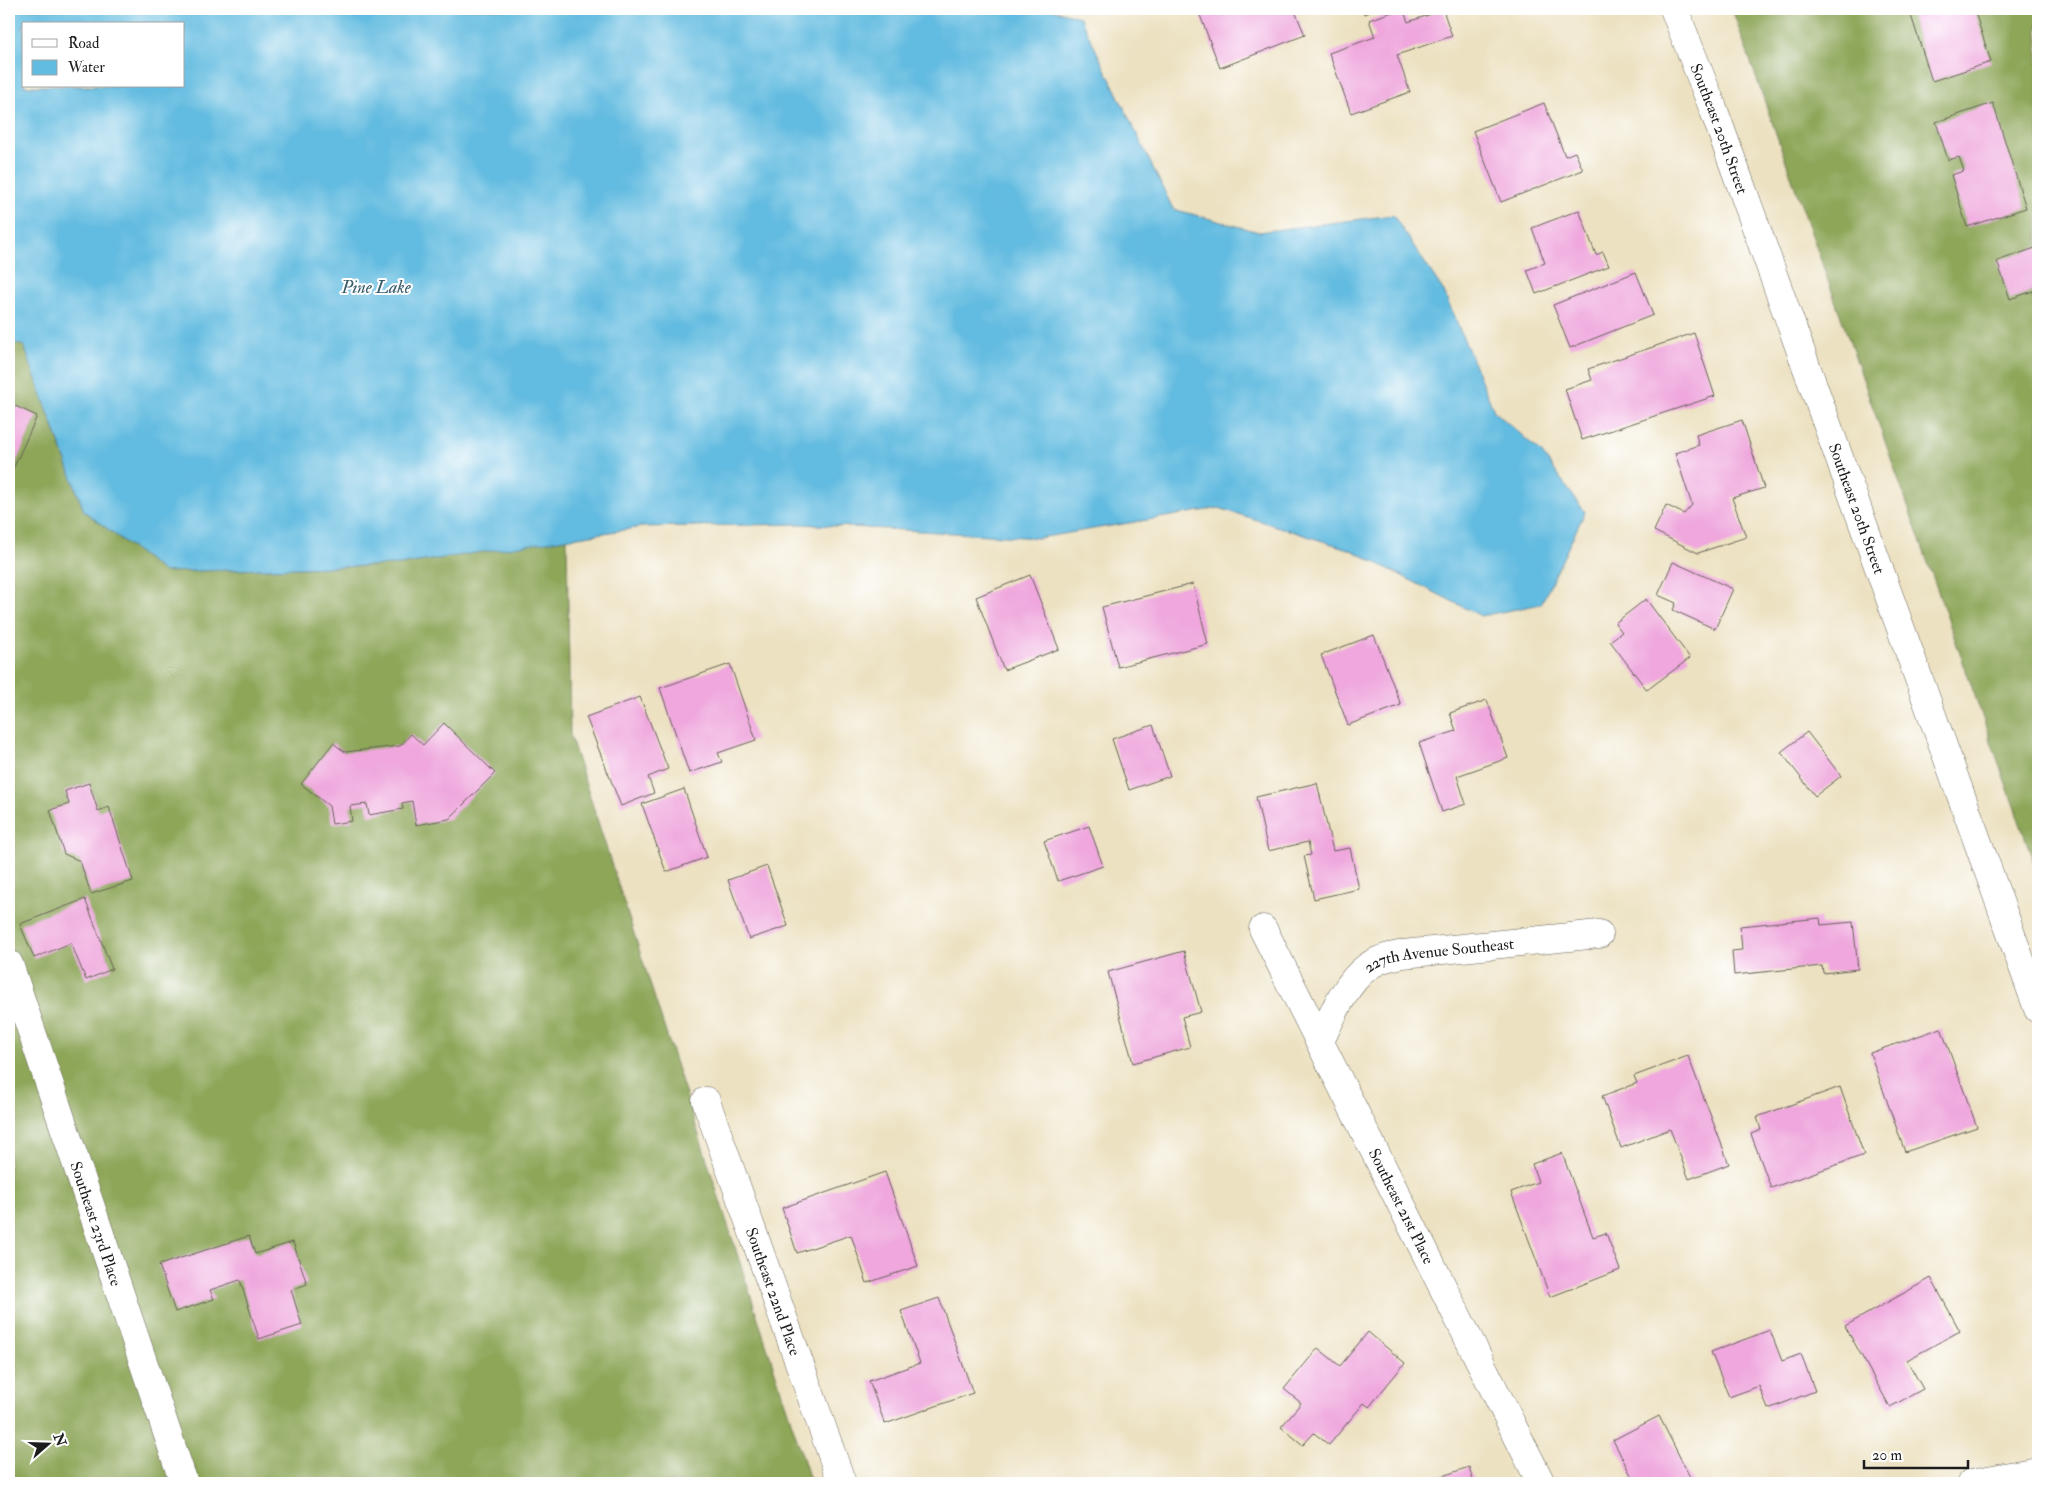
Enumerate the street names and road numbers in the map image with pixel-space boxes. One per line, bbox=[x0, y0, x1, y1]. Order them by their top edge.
street label: Southeast 20th Street bbox=[1685, 61, 1752, 197]
street label: Southeast 20th Street bbox=[1824, 441, 1889, 577]
street label: 227th Avenue Southeast bbox=[1360, 934, 1515, 978]
street label: Southeast 21st Place bbox=[1364, 1145, 1439, 1268]
street label: Southeast 23rd Place bbox=[65, 1159, 126, 1289]
street label: Southeast 22nd Place bbox=[741, 1225, 805, 1359]

